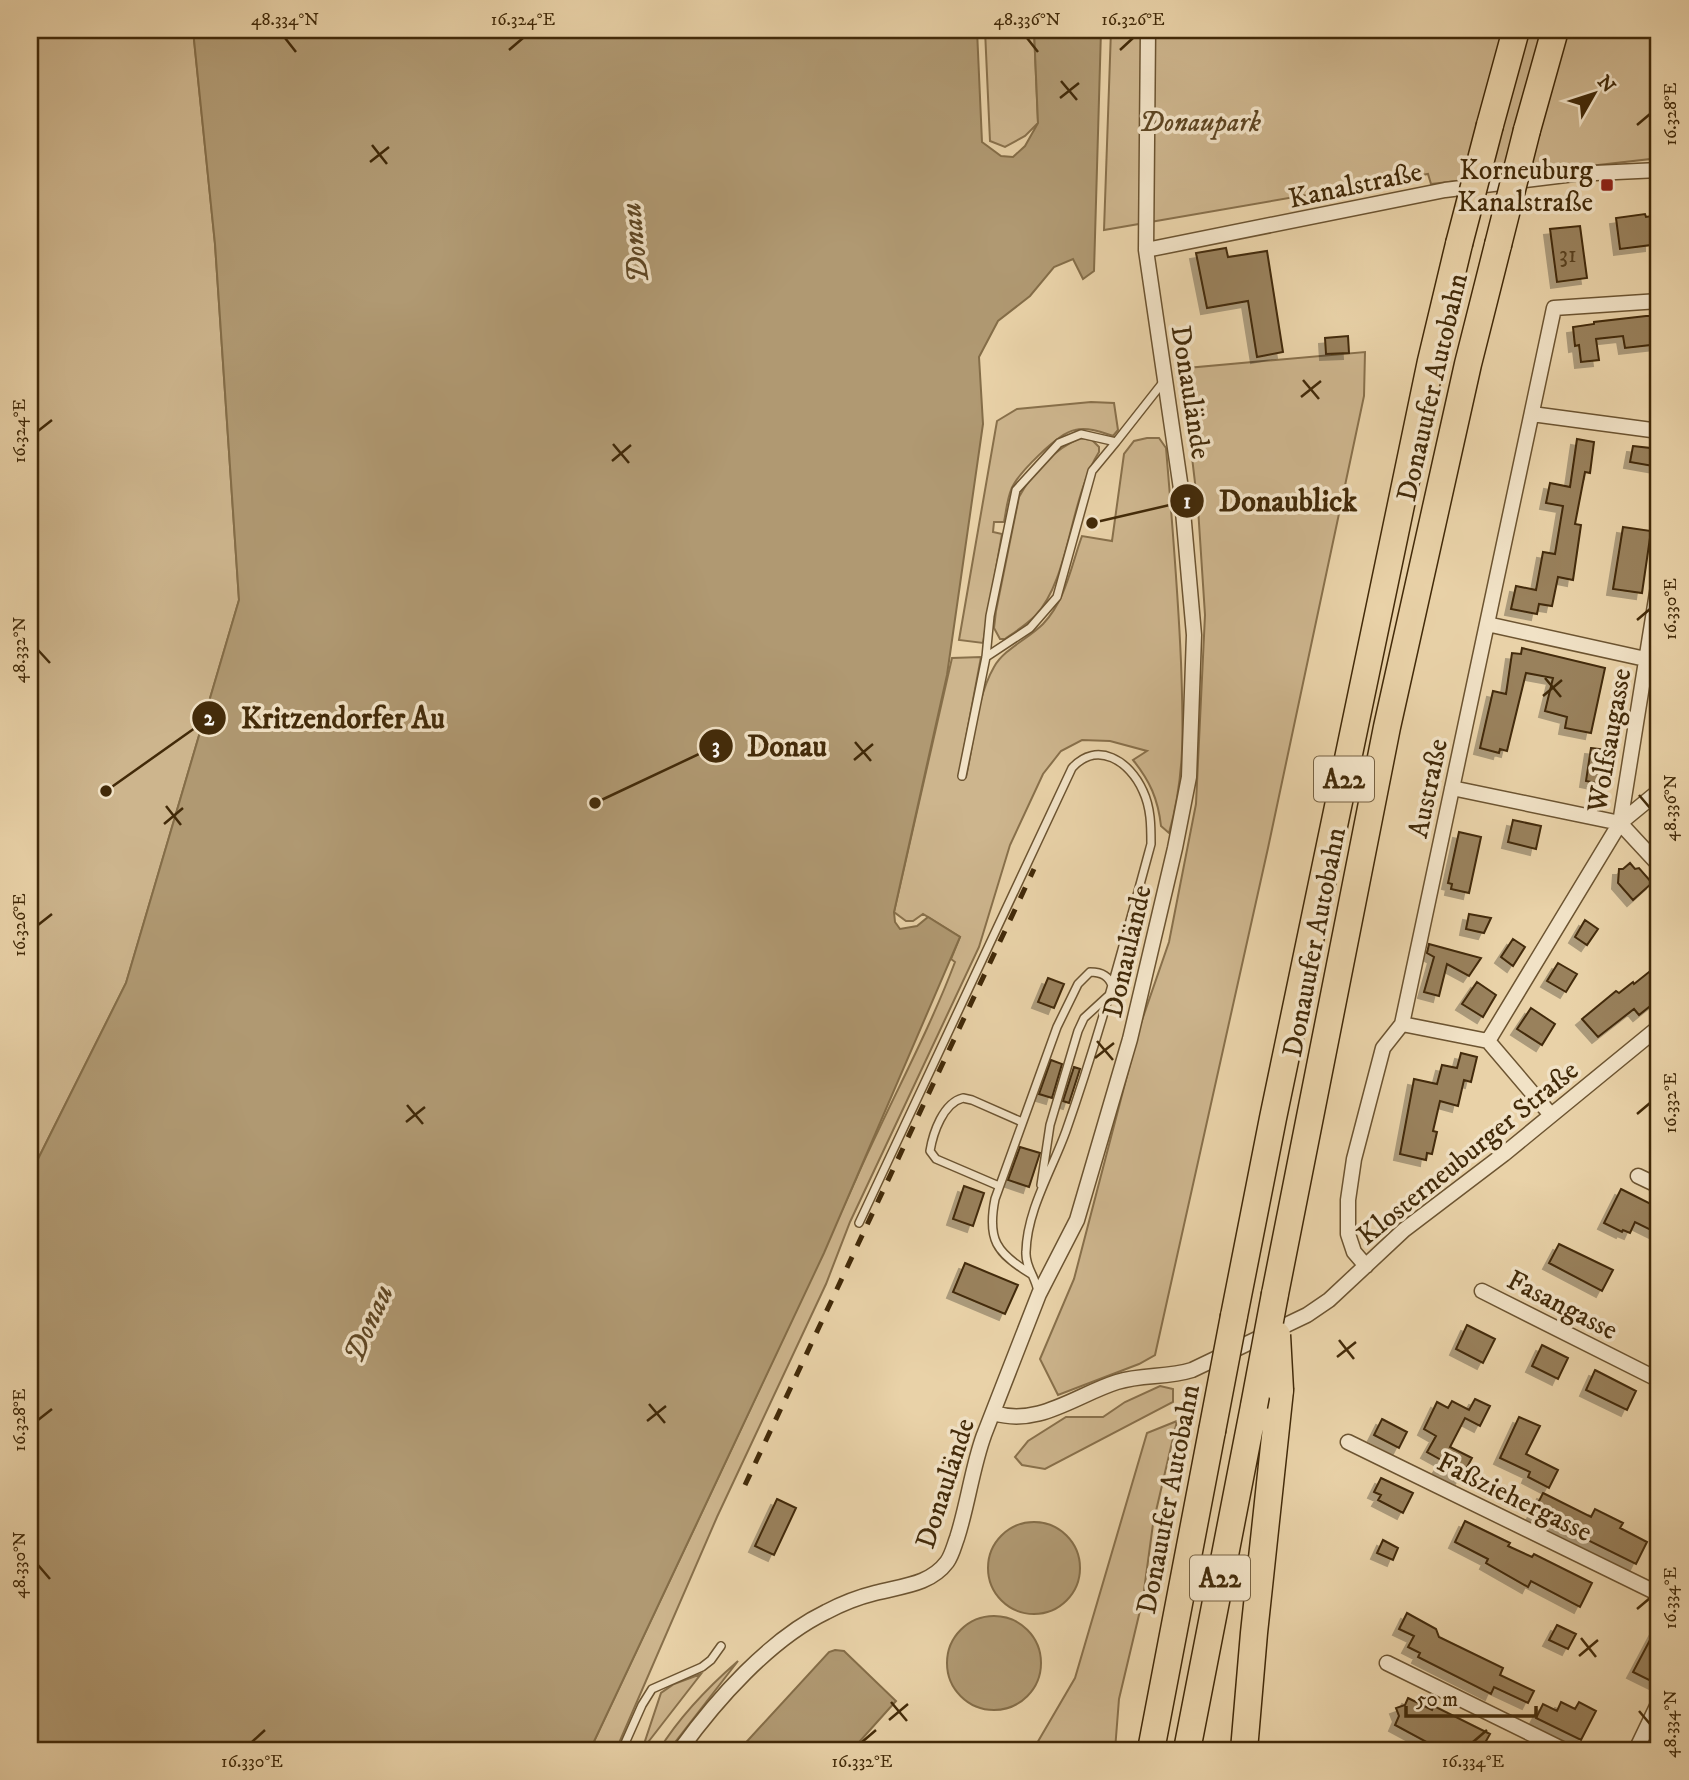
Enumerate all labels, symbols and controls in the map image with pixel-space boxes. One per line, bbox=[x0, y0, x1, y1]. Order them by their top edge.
text: 48.334°N bbox=[251, 9, 319, 31]
text: 16.324°E bbox=[491, 9, 556, 31]
text: 48.336°N bbox=[994, 9, 1061, 31]
text: 16.326°E bbox=[1101, 9, 1165, 31]
north arrow bbox=[1560, 60, 1630, 130]
text: N bbox=[1592, 71, 1620, 98]
text: 16.328°E bbox=[1660, 82, 1682, 146]
park label: Donaupark bbox=[1139, 105, 1261, 140]
place label: Korneuburg Kanalstraße bbox=[1457, 153, 1593, 220]
street label: Kanalstraße bbox=[1285, 154, 1425, 217]
marker: Korneuburg Kanalstraße bbox=[1599, 177, 1615, 193]
water label: Donau bbox=[613, 201, 658, 285]
house number: 31 bbox=[1559, 240, 1577, 270]
street label: Donauufer Autobahn bbox=[1389, 269, 1476, 505]
street label: Donaulände bbox=[1163, 323, 1218, 462]
text: 16.324°E bbox=[9, 398, 31, 463]
callout: Donaublick bbox=[1170, 475, 1371, 526]
text: Donaublick bbox=[1219, 484, 1358, 521]
text: 1 bbox=[1183, 489, 1191, 515]
text: 16.330°E bbox=[1660, 578, 1682, 640]
text: 48.332°N bbox=[9, 617, 31, 683]
street label: Wolfsaugasse bbox=[1579, 665, 1639, 816]
callout: Kritzendorfer Au bbox=[192, 692, 459, 743]
text: Kritzendorfer Au bbox=[241, 701, 445, 738]
text: 2 bbox=[204, 706, 215, 732]
callout: Donau bbox=[698, 720, 841, 771]
text: Donau bbox=[747, 729, 827, 766]
text: 3 bbox=[712, 734, 720, 760]
street label: Austraße bbox=[1401, 736, 1456, 841]
road number: A22 bbox=[1314, 757, 1374, 802]
text: 48.336°N bbox=[1660, 774, 1682, 841]
street label: Donauufer Autobahn bbox=[1275, 824, 1354, 1060]
street label: Donaulände bbox=[1095, 882, 1160, 1021]
text: 16.326°E bbox=[9, 893, 31, 957]
street label: Klosterneuburger Straße bbox=[1350, 1053, 1586, 1253]
text: 16.332°E bbox=[1660, 1072, 1682, 1133]
street label: Fasangasse bbox=[1501, 1263, 1624, 1348]
water label: Donau bbox=[336, 1279, 403, 1368]
street label: Donauufer Autobahn bbox=[1129, 1381, 1208, 1617]
text: 16.328°E bbox=[9, 1388, 31, 1452]
street label: Donaulände bbox=[908, 1414, 983, 1553]
street label: Faßziehergasse bbox=[1431, 1445, 1598, 1550]
text: 48.330°N bbox=[9, 1531, 31, 1599]
road number: A22 bbox=[1190, 1555, 1250, 1600]
text: 16.334°E bbox=[1660, 1567, 1682, 1629]
scale bar bbox=[1406, 1675, 1535, 1719]
text: 50 m bbox=[1416, 1687, 1458, 1713]
text: 48.334°N bbox=[1660, 1690, 1682, 1758]
text: 16.330°E bbox=[221, 1751, 283, 1773]
text: 16.332°E bbox=[832, 1751, 893, 1773]
text: 16.334°E bbox=[1442, 1751, 1504, 1773]

